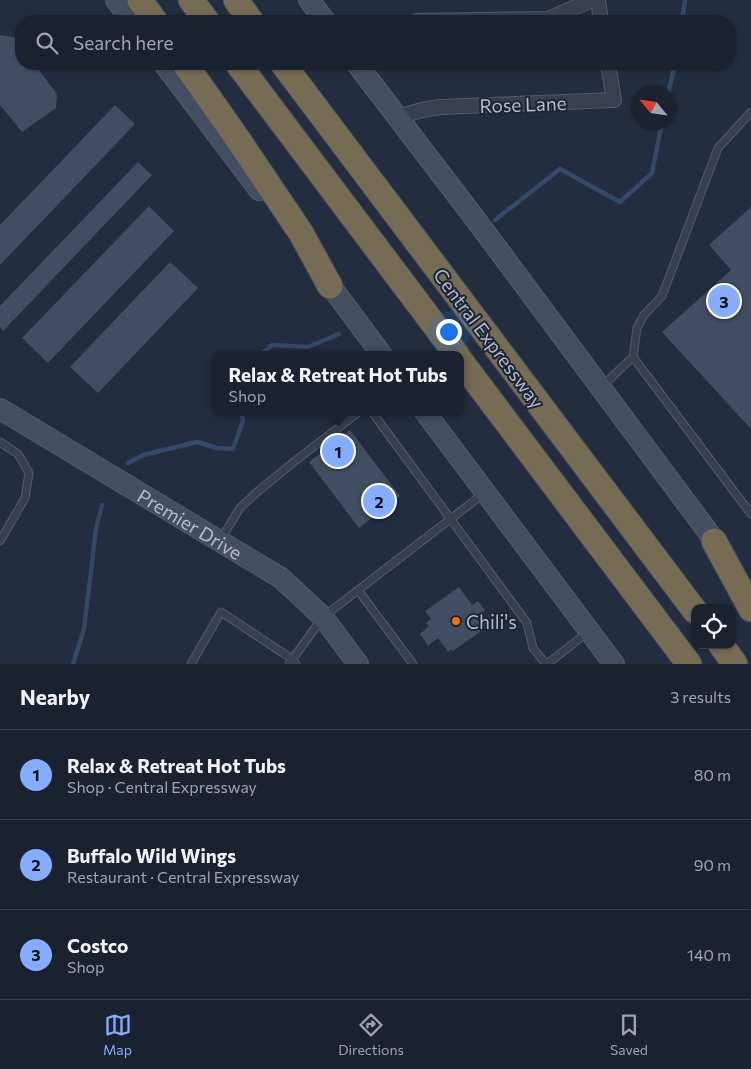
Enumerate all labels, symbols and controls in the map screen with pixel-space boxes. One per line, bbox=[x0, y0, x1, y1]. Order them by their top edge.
search box bbox=[15, 15, 736, 70]
icon: search bbox=[33, 29, 61, 57]
text: Search here bbox=[73, 31, 173, 54]
north arrow bbox=[631, 85, 676, 130]
street label: Rose Lane bbox=[479, 91, 567, 117]
street label: Central Expressway bbox=[429, 264, 549, 413]
pin: 3 bbox=[708, 282, 740, 320]
your location bbox=[436, 319, 462, 345]
popup bbox=[212, 351, 464, 416]
text: Relax & Retreat Hot Tubs bbox=[229, 363, 447, 386]
text: Shop bbox=[229, 386, 266, 405]
pin: 1 bbox=[322, 432, 354, 470]
pin: 2 bbox=[363, 482, 395, 520]
street label: Premier Drive bbox=[134, 483, 247, 564]
map controls bbox=[691, 604, 736, 649]
button: locate bbox=[691, 604, 736, 649]
place label: Chili's bbox=[466, 610, 517, 633]
marker: Chili's bbox=[450, 615, 462, 627]
text: Nearby bbox=[20, 684, 90, 709]
text: 3 results bbox=[670, 687, 731, 706]
text: Relax & Retreat Hot Tubs bbox=[67, 754, 286, 777]
text: 1 bbox=[32, 765, 40, 784]
text: 80 m bbox=[694, 765, 731, 784]
text: Shop · Central Expressway bbox=[67, 777, 257, 796]
text: Buffalo Wild Wings bbox=[67, 844, 236, 867]
text: 2 bbox=[31, 855, 41, 874]
text: 90 m bbox=[694, 855, 731, 874]
text: Restaurant · Central Expressway bbox=[67, 867, 299, 886]
text: Costco bbox=[67, 934, 128, 957]
text: 3 bbox=[31, 945, 41, 964]
text: 140 m bbox=[687, 945, 731, 964]
text: Shop bbox=[67, 957, 105, 976]
tab: Map bbox=[103, 1011, 132, 1058]
tab: Directions bbox=[338, 1011, 404, 1058]
tab: Saved bbox=[610, 1011, 648, 1058]

